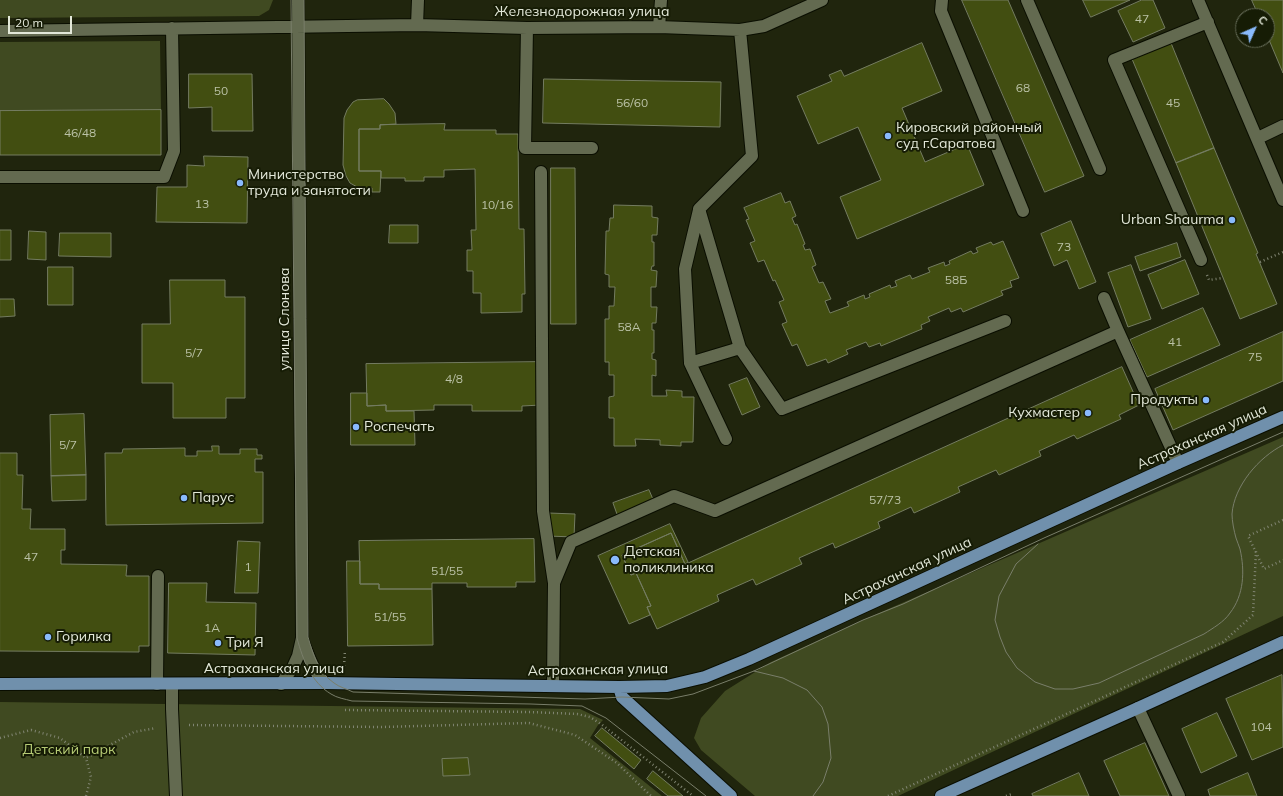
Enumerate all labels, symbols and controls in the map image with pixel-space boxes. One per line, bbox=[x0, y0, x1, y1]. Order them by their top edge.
street label: Железнодорожная улица bbox=[495, 4, 669, 20]
scale bar bbox=[10, 8, 74, 34]
north arrow bbox=[1235, 8, 1275, 48]
house number: 47 bbox=[1135, 12, 1149, 26]
text: С bbox=[1255, 13, 1270, 28]
text: 20 m bbox=[15, 15, 43, 30]
house number: 68 bbox=[1016, 81, 1030, 95]
house number: 50 bbox=[214, 84, 228, 98]
house number: 56/60 bbox=[616, 96, 648, 110]
house number: 45 bbox=[1166, 96, 1180, 110]
place label: Кировский районный суд г.Саратова bbox=[896, 120, 1042, 152]
house number: 46/48 bbox=[64, 126, 96, 140]
marker: Кировский районный суд г.Саратова bbox=[883, 131, 893, 141]
place label: Министерство труда и занятости bbox=[248, 167, 371, 200]
marker: Министерство труда и занятости bbox=[235, 178, 245, 188]
house number: 13 bbox=[195, 197, 209, 211]
house number: 10/16 bbox=[481, 198, 513, 212]
place label: Urban Shaurma bbox=[1121, 212, 1224, 228]
marker: Urban Shaurma bbox=[1227, 215, 1237, 225]
house number: 73 bbox=[1057, 240, 1071, 254]
street label: улица Слонова bbox=[277, 267, 293, 371]
house number: 58Б bbox=[945, 273, 967, 287]
house number: 58А bbox=[617, 320, 641, 334]
house number: 41 bbox=[1168, 335, 1182, 349]
house number: 5/7 bbox=[185, 346, 203, 360]
house number: 75 bbox=[1248, 350, 1262, 364]
house number: 4/8 bbox=[445, 372, 463, 386]
place label: Продукты bbox=[1130, 392, 1198, 408]
marker: Продукты bbox=[1201, 395, 1211, 405]
street label: Астраханская улица bbox=[1134, 401, 1270, 473]
place label: Кухмастер bbox=[1008, 405, 1080, 421]
marker: Кухмастер bbox=[1083, 408, 1093, 418]
place label: Роспечать bbox=[364, 419, 435, 435]
marker: Роспечать bbox=[351, 422, 361, 432]
house number: 5/7 bbox=[59, 438, 77, 452]
place label: Парус bbox=[192, 490, 234, 506]
marker: Парус bbox=[179, 493, 189, 503]
house number: 57/73 bbox=[869, 493, 901, 507]
street label: Астраханская улица bbox=[840, 534, 974, 608]
place label: Детская поликлиника bbox=[624, 544, 714, 576]
house number: 47 bbox=[24, 550, 38, 564]
marker: Детская поликлиника bbox=[609, 554, 621, 566]
house number: 1 bbox=[244, 560, 252, 574]
house number: 51/55 bbox=[431, 564, 463, 578]
house number: 51/55 bbox=[374, 610, 406, 624]
house number: 1А bbox=[204, 621, 220, 635]
place label: Горилка bbox=[56, 629, 111, 645]
marker: Горилка bbox=[43, 632, 53, 642]
place label: Три Я bbox=[226, 635, 264, 651]
marker: Три Я bbox=[213, 638, 223, 648]
street label: Астраханская улица bbox=[528, 660, 668, 680]
street label: Астраханская улица bbox=[204, 661, 344, 677]
house number: 104 bbox=[1250, 720, 1272, 734]
park label: Детский парк bbox=[22, 742, 116, 758]

